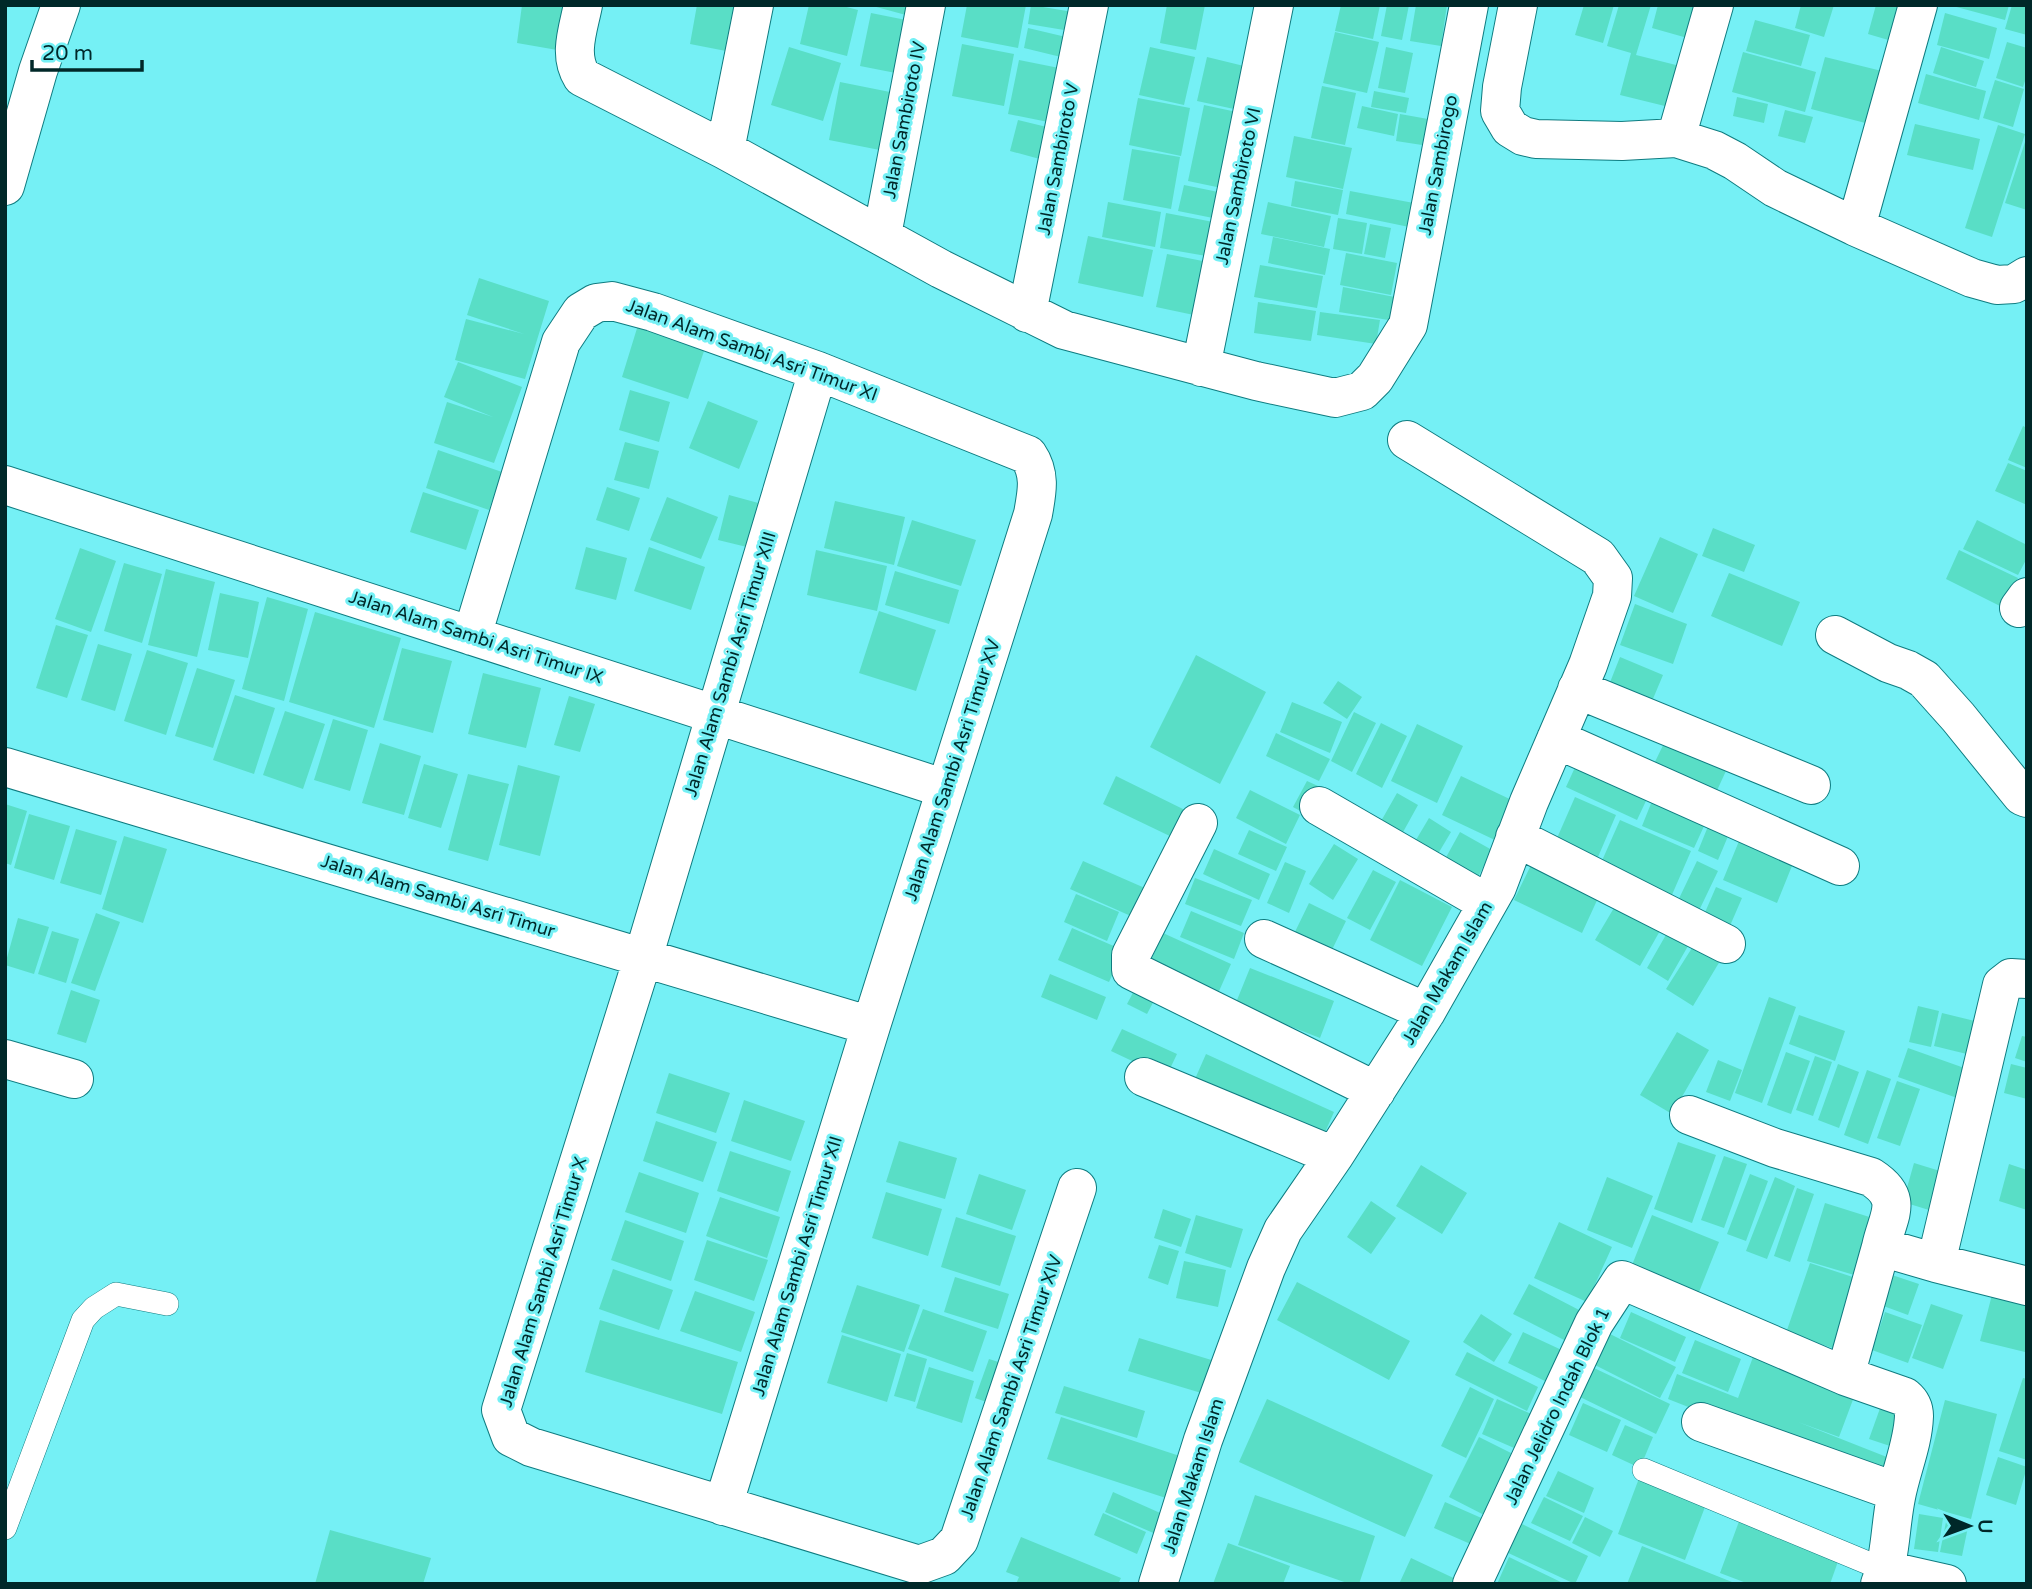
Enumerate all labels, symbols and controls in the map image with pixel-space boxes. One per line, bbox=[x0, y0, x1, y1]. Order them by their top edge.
scale bar bbox=[32, 28, 142, 72]
street label: Jalan Sambiroto IV bbox=[878, 39, 930, 201]
text: 20 m bbox=[42, 41, 93, 66]
street label: Jalan Sambiroto V bbox=[1032, 80, 1084, 237]
street label: Jalan Sambirogo bbox=[1414, 93, 1462, 237]
street label: Jalan Sambiroto VI bbox=[1211, 106, 1265, 266]
street label: Jalan Alam Sambi Asri Timur XI bbox=[623, 294, 881, 406]
street label: Jalan Alam Sambi Asri Timur XIII bbox=[679, 529, 781, 799]
street label: Jalan Alam Sambi Asri Timur IX bbox=[346, 585, 606, 689]
street label: Jalan Alam Sambi Asri Timur XV bbox=[899, 636, 1005, 904]
street label: Jalan Alam Sambi Asri Timur bbox=[318, 850, 558, 942]
street label: Jalan Makam Islam bbox=[1397, 897, 1497, 1049]
street label: Jalan Alam Sambi Asri Timur XII bbox=[747, 1133, 847, 1399]
street label: Jalan Alam Sambi Asri Timur X bbox=[494, 1154, 592, 1410]
street label: Jalan Alam Sambi Asri Timur XIV bbox=[955, 1251, 1067, 1522]
street label: Jalan Jelidro Indah Blok 1 bbox=[1500, 1304, 1614, 1508]
street label: Jalan Makam Islam bbox=[1158, 1396, 1228, 1556]
north arrow bbox=[1934, 1491, 2004, 1561]
text: U bbox=[1974, 1519, 1996, 1534]

